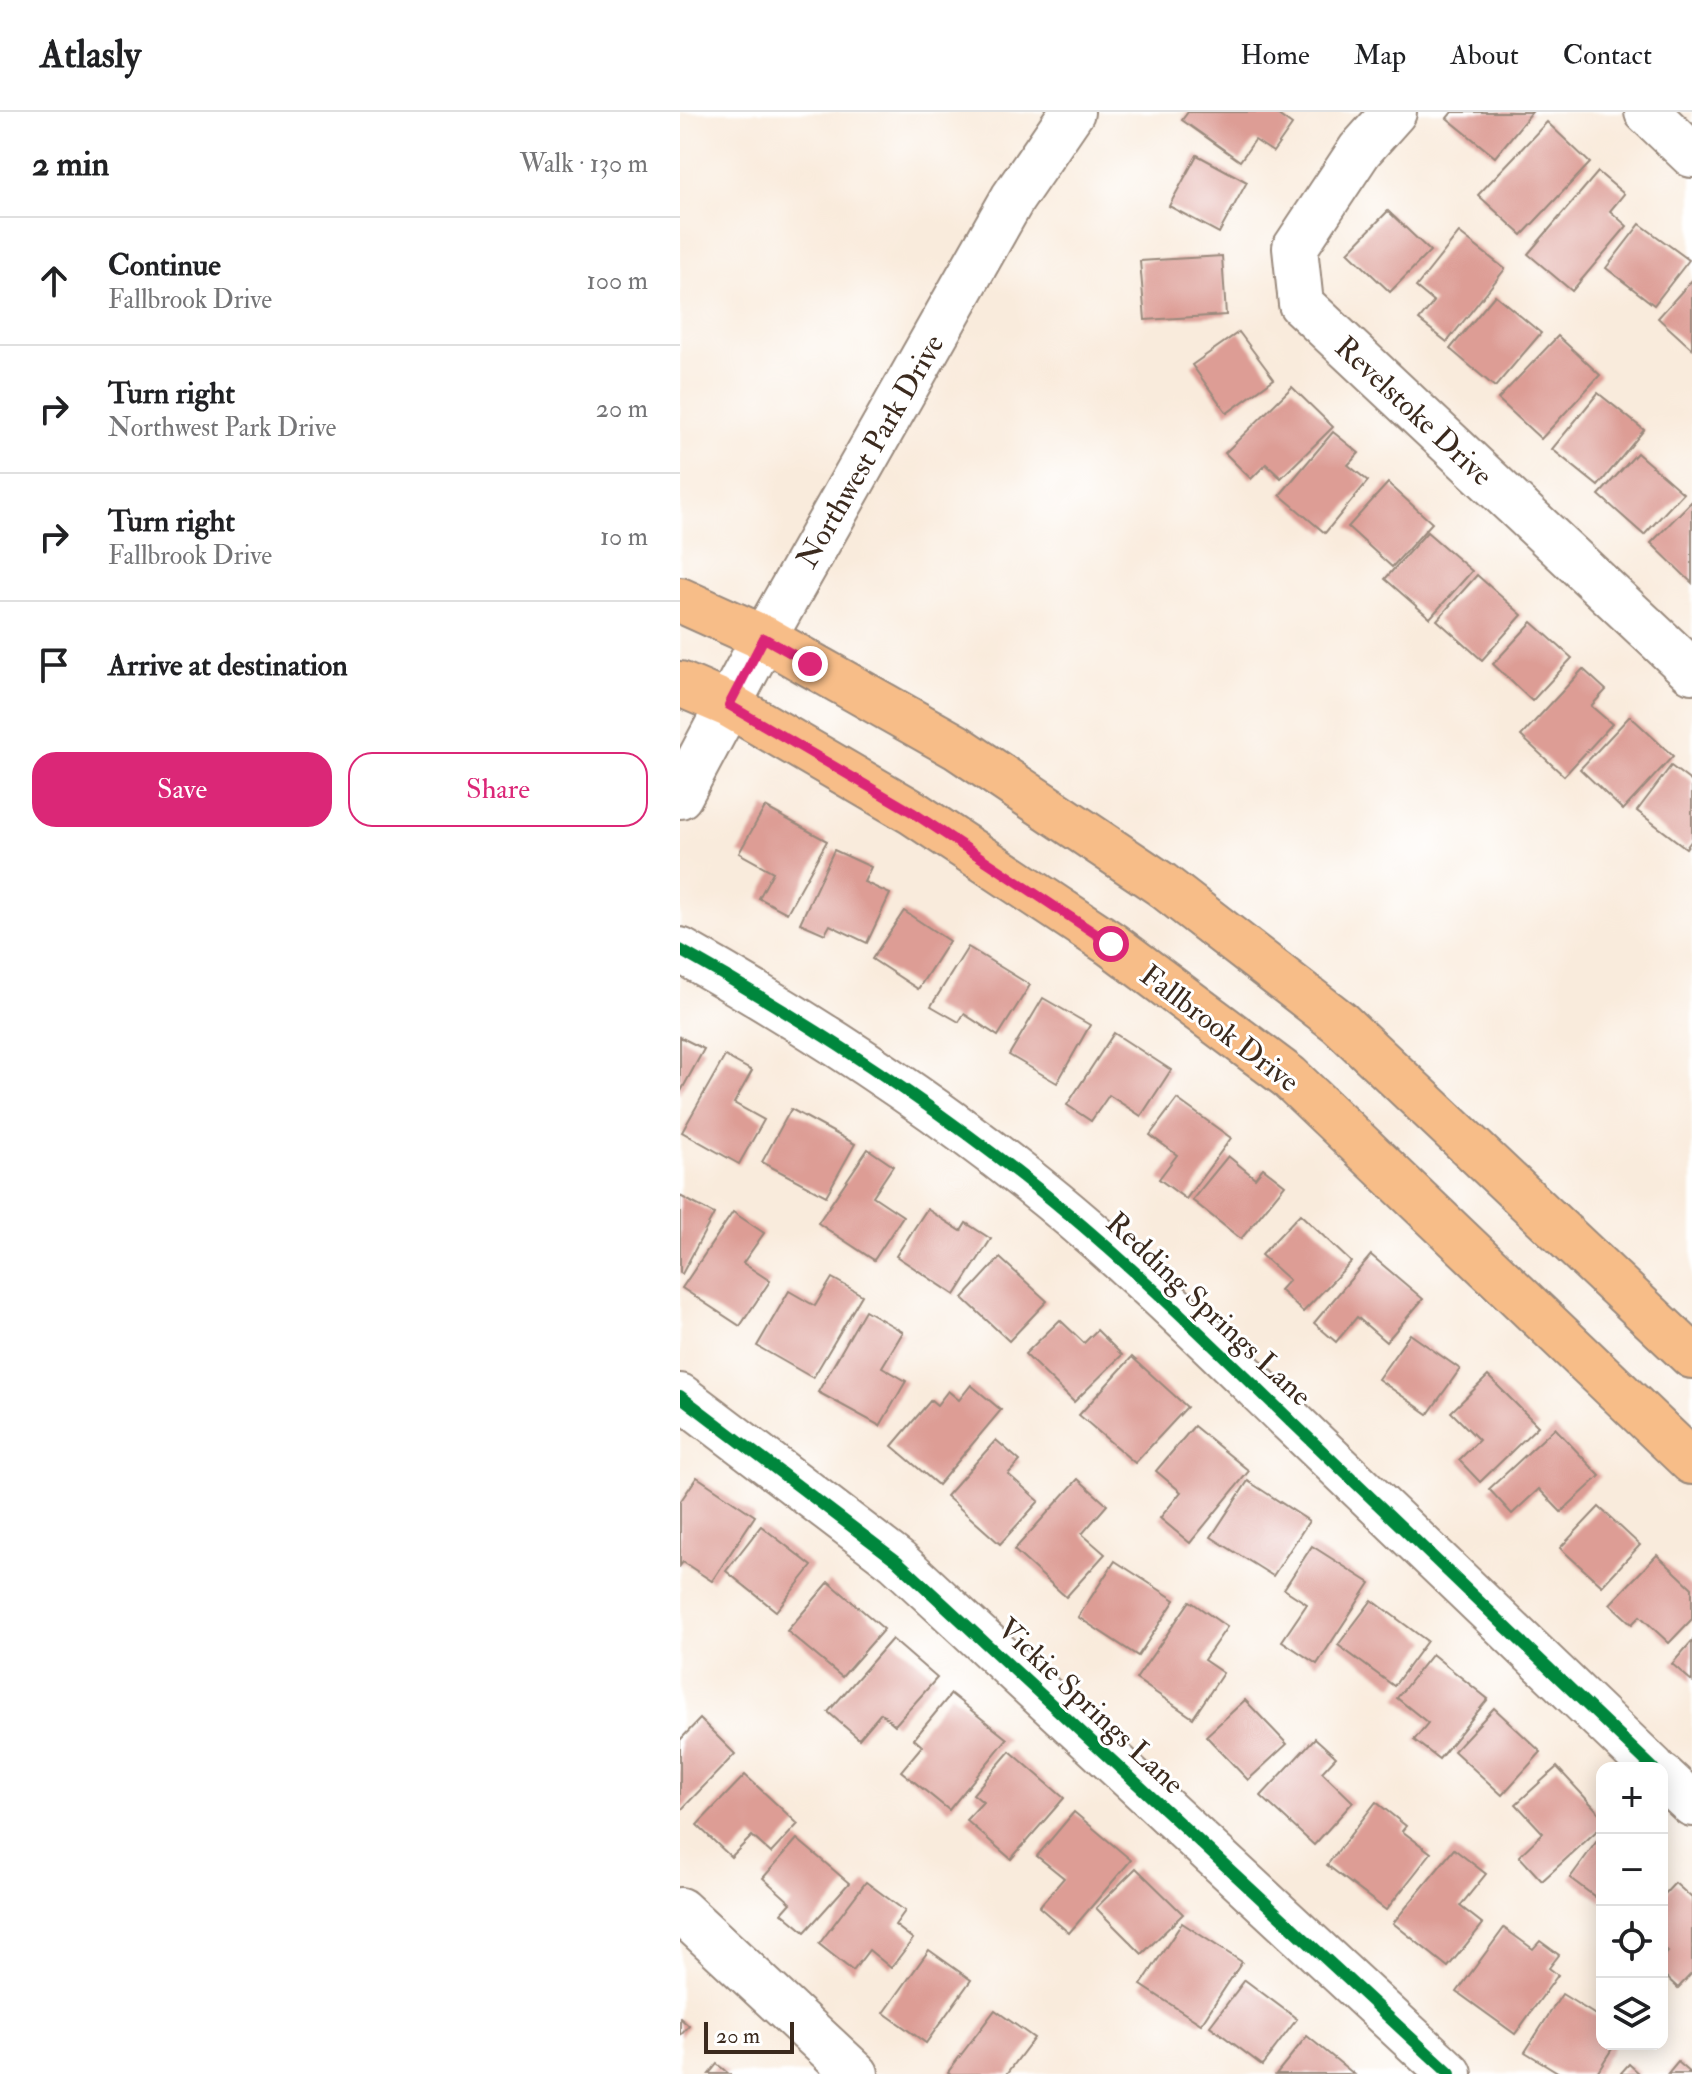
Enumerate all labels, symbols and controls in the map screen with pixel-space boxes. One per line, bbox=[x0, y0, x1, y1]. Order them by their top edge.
text: Atlasly bbox=[40, 31, 141, 79]
text: Home bbox=[1240, 38, 1310, 73]
text: Map bbox=[1354, 38, 1406, 73]
text: About bbox=[1450, 38, 1519, 73]
text: Contact bbox=[1563, 38, 1652, 73]
text: 2 min bbox=[32, 143, 109, 186]
text: Walk · 130 m bbox=[520, 148, 648, 180]
text: Continue bbox=[108, 247, 221, 284]
icon: ahead bbox=[32, 259, 76, 303]
text: 100 m bbox=[587, 265, 648, 297]
text: Fallbrook Drive bbox=[108, 284, 272, 316]
street label: Northwest Park Drive bbox=[788, 328, 952, 575]
street label: Revelstoke Drive bbox=[1327, 329, 1500, 494]
text: Turn right bbox=[108, 375, 235, 412]
icon: right bbox=[32, 387, 76, 431]
text: 20 m bbox=[596, 393, 648, 425]
text: Northwest Park Drive bbox=[108, 412, 337, 444]
text: Turn right bbox=[108, 503, 235, 540]
icon: right bbox=[32, 515, 76, 559]
text: 10 m bbox=[600, 521, 648, 553]
text: Fallbrook Drive bbox=[108, 540, 272, 572]
icon: arrive bbox=[32, 643, 76, 687]
route end bbox=[792, 646, 828, 682]
text: Arrive at destination bbox=[108, 647, 348, 684]
button: Save bbox=[32, 752, 332, 827]
button: Share bbox=[348, 752, 648, 827]
route start bbox=[1093, 926, 1129, 962]
street label: Fallbrook Drive bbox=[1133, 957, 1306, 1100]
street label: Redding Springs Lane bbox=[1098, 1205, 1319, 1414]
street label: Vickie Springs Lane bbox=[990, 1610, 1192, 1802]
map controls bbox=[1596, 1762, 1668, 2050]
button: + bbox=[1596, 1762, 1668, 1834]
button: − bbox=[1596, 1834, 1668, 1906]
button: locate bbox=[1596, 1906, 1668, 1978]
button: layers bbox=[1596, 1978, 1668, 2050]
scale bar bbox=[704, 2018, 794, 2054]
text: 20 m bbox=[716, 2022, 760, 2050]

